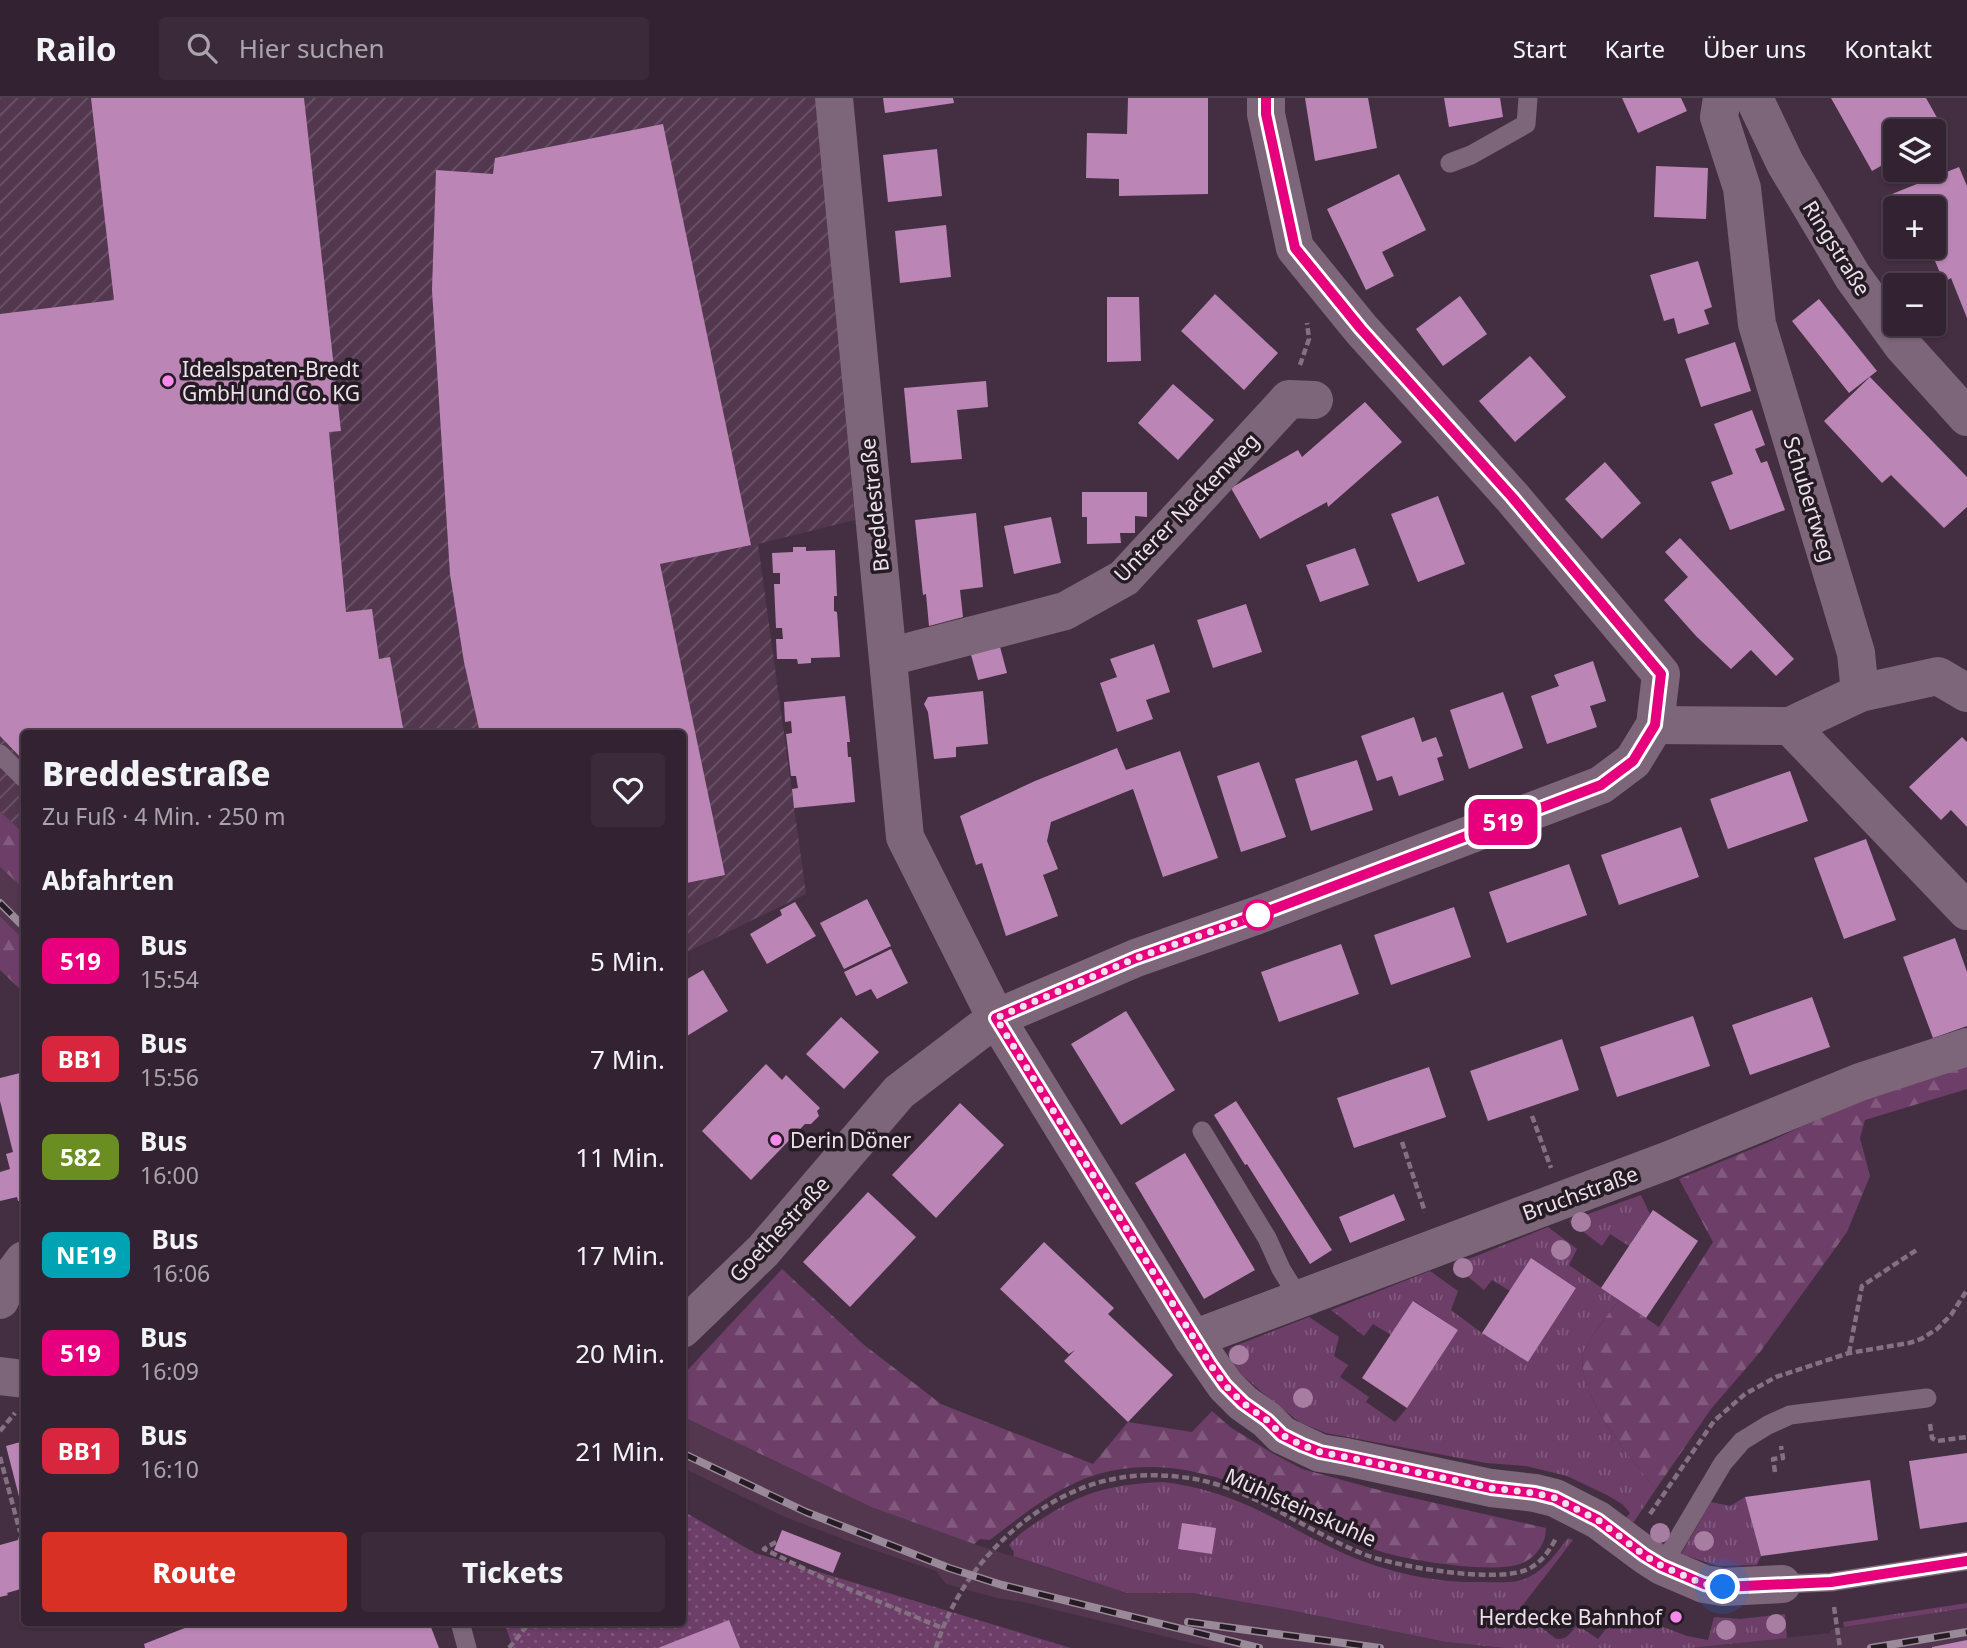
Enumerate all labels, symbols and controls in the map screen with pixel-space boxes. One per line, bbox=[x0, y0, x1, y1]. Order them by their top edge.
search box bbox=[159, 17, 649, 80]
text: Railo bbox=[35, 26, 117, 71]
icon: search bbox=[183, 29, 221, 67]
text: Hier suchen bbox=[239, 30, 385, 66]
text: Start bbox=[1513, 32, 1567, 65]
text: Karte bbox=[1605, 32, 1665, 65]
text: Über uns bbox=[1703, 32, 1806, 65]
text: Kontakt bbox=[1844, 32, 1932, 65]
map controls bbox=[1883, 119, 1946, 336]
button: layers bbox=[1883, 119, 1946, 182]
street label: Ringstraße bbox=[1797, 195, 1877, 301]
button: + bbox=[1883, 196, 1946, 259]
button: − bbox=[1883, 273, 1946, 336]
place label: Idealspaten-Bredt GmbH und Co. KG bbox=[182, 355, 360, 407]
marker: Idealspaten-Bredt GmbH und Co. KG bbox=[160, 373, 176, 389]
street label: Unterer Nackenweg bbox=[1107, 426, 1265, 588]
street label: Schubertweg bbox=[1778, 433, 1842, 565]
street label: Breddestraße bbox=[853, 437, 895, 573]
text: Breddestraße bbox=[42, 751, 271, 796]
button: heart bbox=[591, 753, 665, 827]
line badge: 519 bbox=[1463, 799, 1543, 845]
text: Zu Fuß · 4 Min. · 250 m bbox=[42, 800, 286, 832]
text: 519 bbox=[1482, 805, 1524, 838]
text: Abfahrten bbox=[42, 862, 174, 898]
unlabelled marker bbox=[1243, 900, 1273, 930]
text: Bus bbox=[140, 927, 187, 963]
text: 5 Min. bbox=[590, 943, 665, 979]
text: 519 bbox=[60, 944, 101, 977]
text: 15:54 bbox=[140, 963, 199, 995]
text: Bus bbox=[140, 1025, 187, 1061]
text: 7 Min. bbox=[590, 1041, 665, 1077]
text: BB1 bbox=[58, 1042, 103, 1075]
text: 15:56 bbox=[140, 1061, 199, 1093]
text: Bus bbox=[140, 1123, 187, 1159]
place label: Derin Döner bbox=[790, 1126, 912, 1154]
marker: Derin Döner bbox=[768, 1132, 784, 1148]
text: 11 Min. bbox=[575, 1139, 665, 1175]
text: 582 bbox=[60, 1140, 101, 1173]
text: 16:00 bbox=[140, 1159, 199, 1191]
street label: Bruchstraße bbox=[1518, 1159, 1642, 1227]
street label: Goethestraße bbox=[723, 1170, 835, 1288]
text: Bus bbox=[151, 1221, 199, 1257]
text: 17 Min. bbox=[575, 1237, 665, 1273]
text: NE19 bbox=[56, 1238, 116, 1271]
text: 16:06 bbox=[151, 1257, 210, 1289]
text: Bus bbox=[140, 1319, 187, 1355]
text: 20 Min. bbox=[575, 1335, 665, 1371]
text: 519 bbox=[60, 1336, 101, 1369]
text: 16:09 bbox=[140, 1355, 199, 1387]
text: Bus bbox=[140, 1417, 187, 1453]
text: 21 Min. bbox=[575, 1433, 665, 1469]
text: BB1 bbox=[58, 1434, 103, 1467]
text: 16:10 bbox=[140, 1453, 199, 1485]
street label: Mühlsteinskuhle bbox=[1221, 1461, 1381, 1553]
button: Route bbox=[42, 1532, 347, 1612]
button: Tickets bbox=[361, 1532, 665, 1612]
your location bbox=[1705, 1569, 1740, 1604]
place label: Herdecke Bahnhof bbox=[1479, 1603, 1664, 1631]
marker: Herdecke Bahnhof bbox=[1668, 1609, 1684, 1625]

